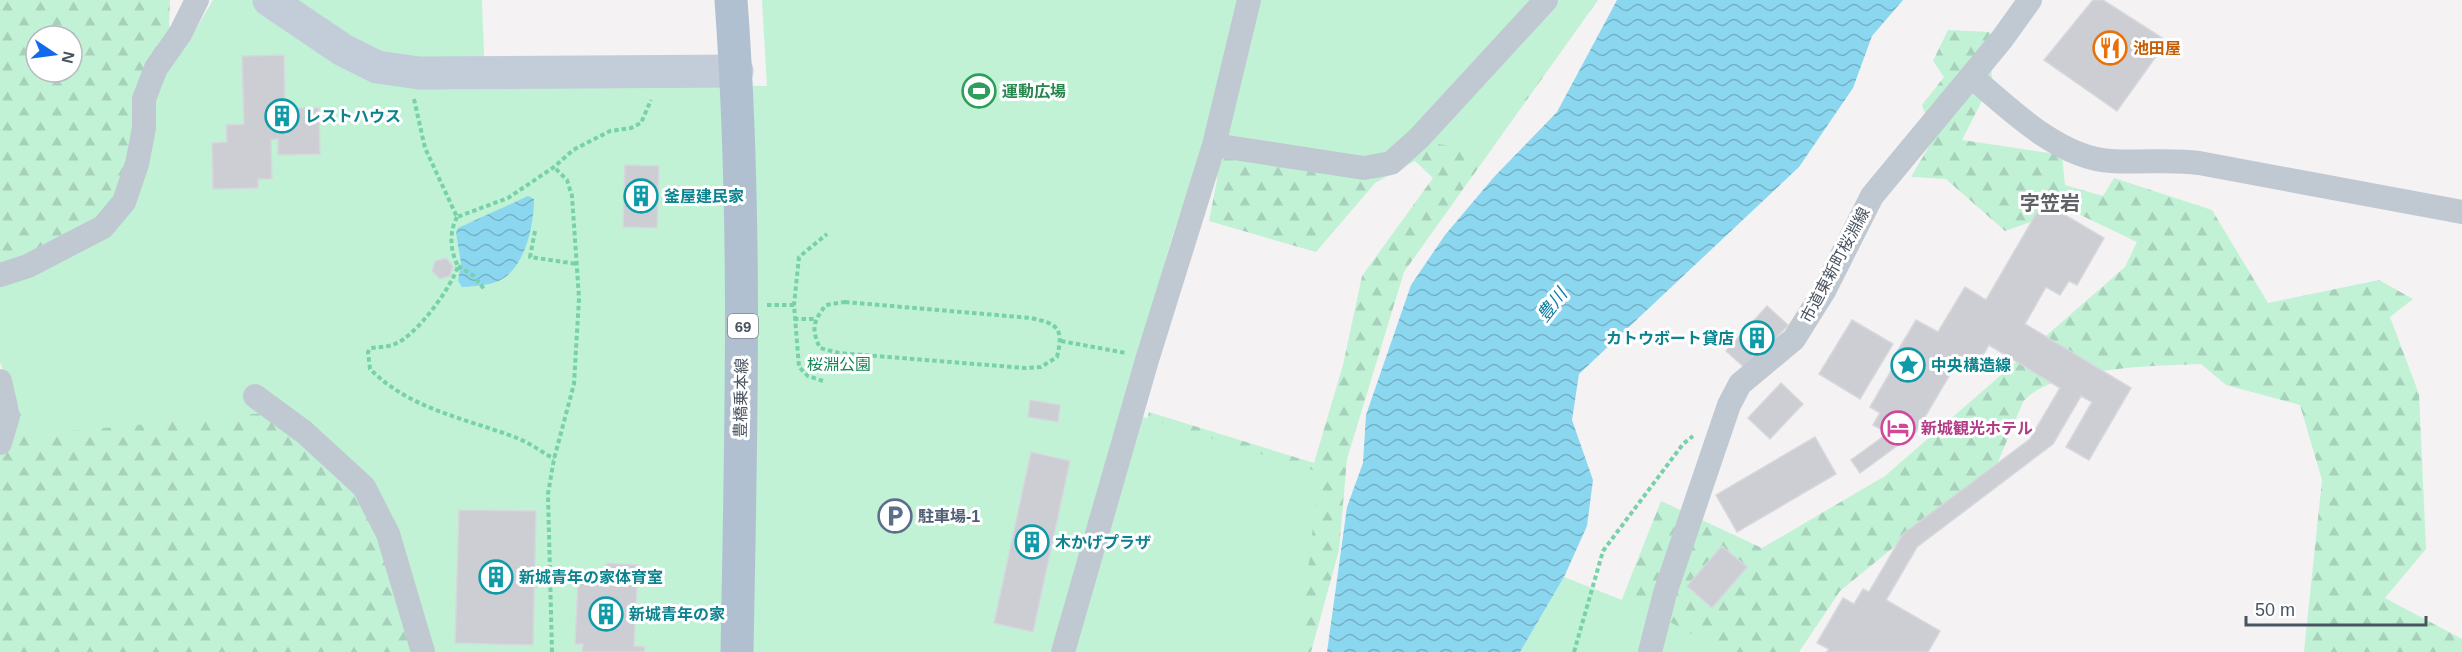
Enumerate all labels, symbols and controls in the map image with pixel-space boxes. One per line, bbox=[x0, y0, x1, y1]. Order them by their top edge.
north arrow bbox=[24, 24, 84, 84]
restaurant icon: 池田屋 bbox=[2092, 30, 2128, 66]
place label: 池田屋 bbox=[2133, 40, 2181, 57]
text: N bbox=[59, 50, 78, 65]
sports icon: 運動広場 bbox=[961, 73, 997, 109]
place label: 運動広場 bbox=[1002, 83, 1066, 100]
building icon: レストハウス bbox=[264, 98, 300, 134]
place label: レストハウス bbox=[305, 108, 401, 125]
building icon: 釜屋建民家 bbox=[623, 178, 659, 214]
place label: 釜屋建民家 bbox=[664, 188, 744, 205]
district label: 字笠岩 bbox=[2020, 192, 2080, 214]
street label: 市道東新町桜淵線 bbox=[1797, 204, 1873, 326]
water label: 豊川 bbox=[1533, 283, 1572, 325]
road number: 69 bbox=[728, 314, 758, 338]
building icon: カトウボート貸店 bbox=[1739, 320, 1775, 356]
place label: カトウボート貸店 bbox=[1606, 329, 1734, 347]
place icon: 中央構造線 bbox=[1890, 347, 1926, 383]
park label: 桜淵公園 bbox=[807, 356, 871, 373]
place label: 中央構造線 bbox=[1931, 357, 2011, 374]
street label: 豊橋乗本線 bbox=[732, 358, 750, 438]
hotel icon: 新城観光ホテル bbox=[1880, 410, 1916, 446]
place label: 新城観光ホテル bbox=[1921, 419, 2033, 437]
parking icon: 駐車場-1 bbox=[877, 498, 913, 534]
place label: 駐車場-1 bbox=[918, 508, 980, 525]
building icon: 木かげプラザ bbox=[1014, 524, 1050, 560]
place label: 木かげプラザ bbox=[1055, 534, 1151, 551]
building icon: 新城青年の家体育室 bbox=[478, 559, 514, 595]
place label: 新城青年の家体育室 bbox=[519, 568, 663, 586]
scale bar bbox=[2246, 589, 2426, 627]
building icon: 新城青年の家 bbox=[588, 596, 624, 632]
text: 50 m bbox=[2255, 600, 2295, 620]
place label: 新城青年の家 bbox=[629, 605, 725, 623]

